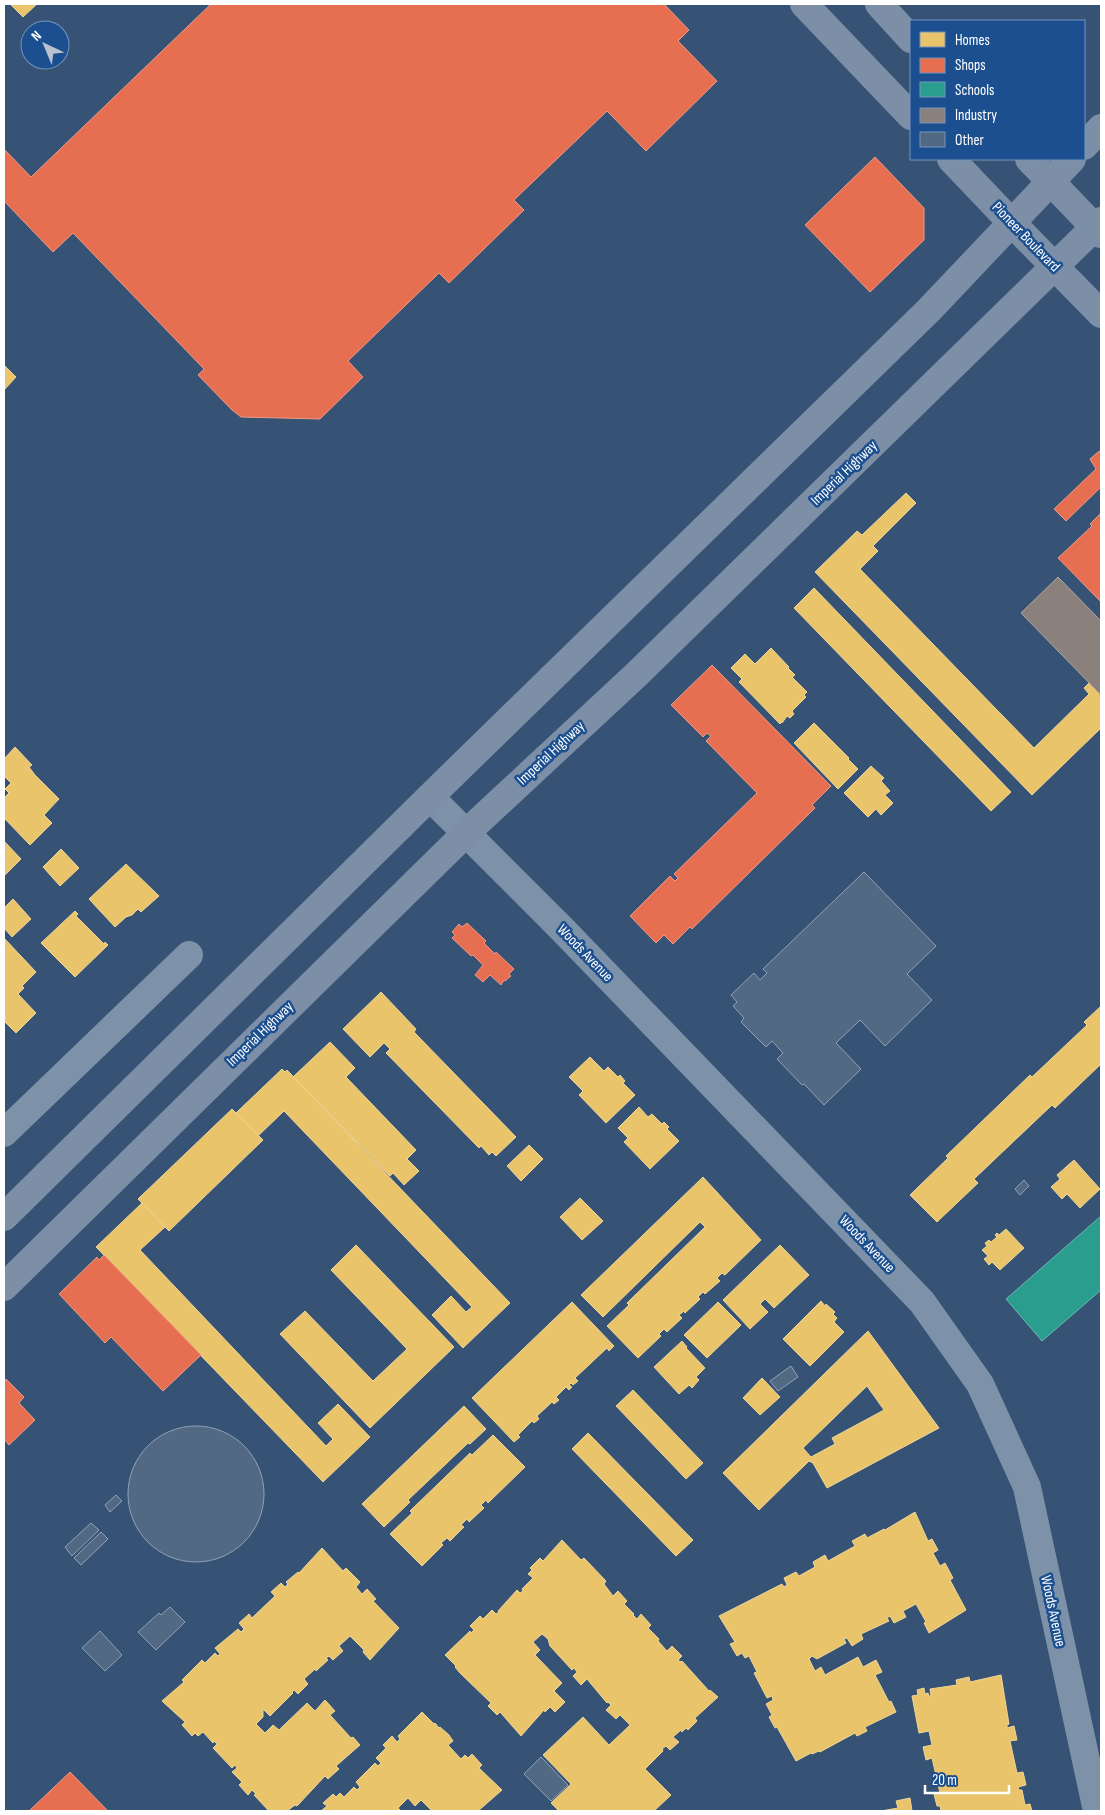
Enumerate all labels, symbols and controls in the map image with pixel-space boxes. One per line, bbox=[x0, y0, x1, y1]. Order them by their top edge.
north arrow bbox=[20, 20, 70, 70]
legend bbox=[910, 20, 1085, 160]
text: N bbox=[28, 27, 45, 45]
text: Homes bbox=[955, 31, 990, 50]
text: Shops bbox=[955, 56, 986, 75]
text: Schools bbox=[955, 81, 994, 100]
text: Industry bbox=[955, 106, 997, 125]
text: Other bbox=[955, 131, 984, 150]
street label: Pioneer Boulevard bbox=[988, 198, 1064, 276]
street label: Imperial Highway bbox=[807, 436, 881, 510]
street label: Imperial Highway bbox=[513, 717, 589, 789]
street label: Woods Avenue bbox=[553, 920, 617, 986]
street label: Imperial Highway bbox=[223, 997, 297, 1071]
street label: Woods Avenue bbox=[835, 1211, 899, 1277]
street label: Woods Avenue bbox=[1036, 1573, 1070, 1649]
scale bar bbox=[925, 1762, 1009, 1794]
text: 20 m bbox=[932, 1771, 957, 1790]

